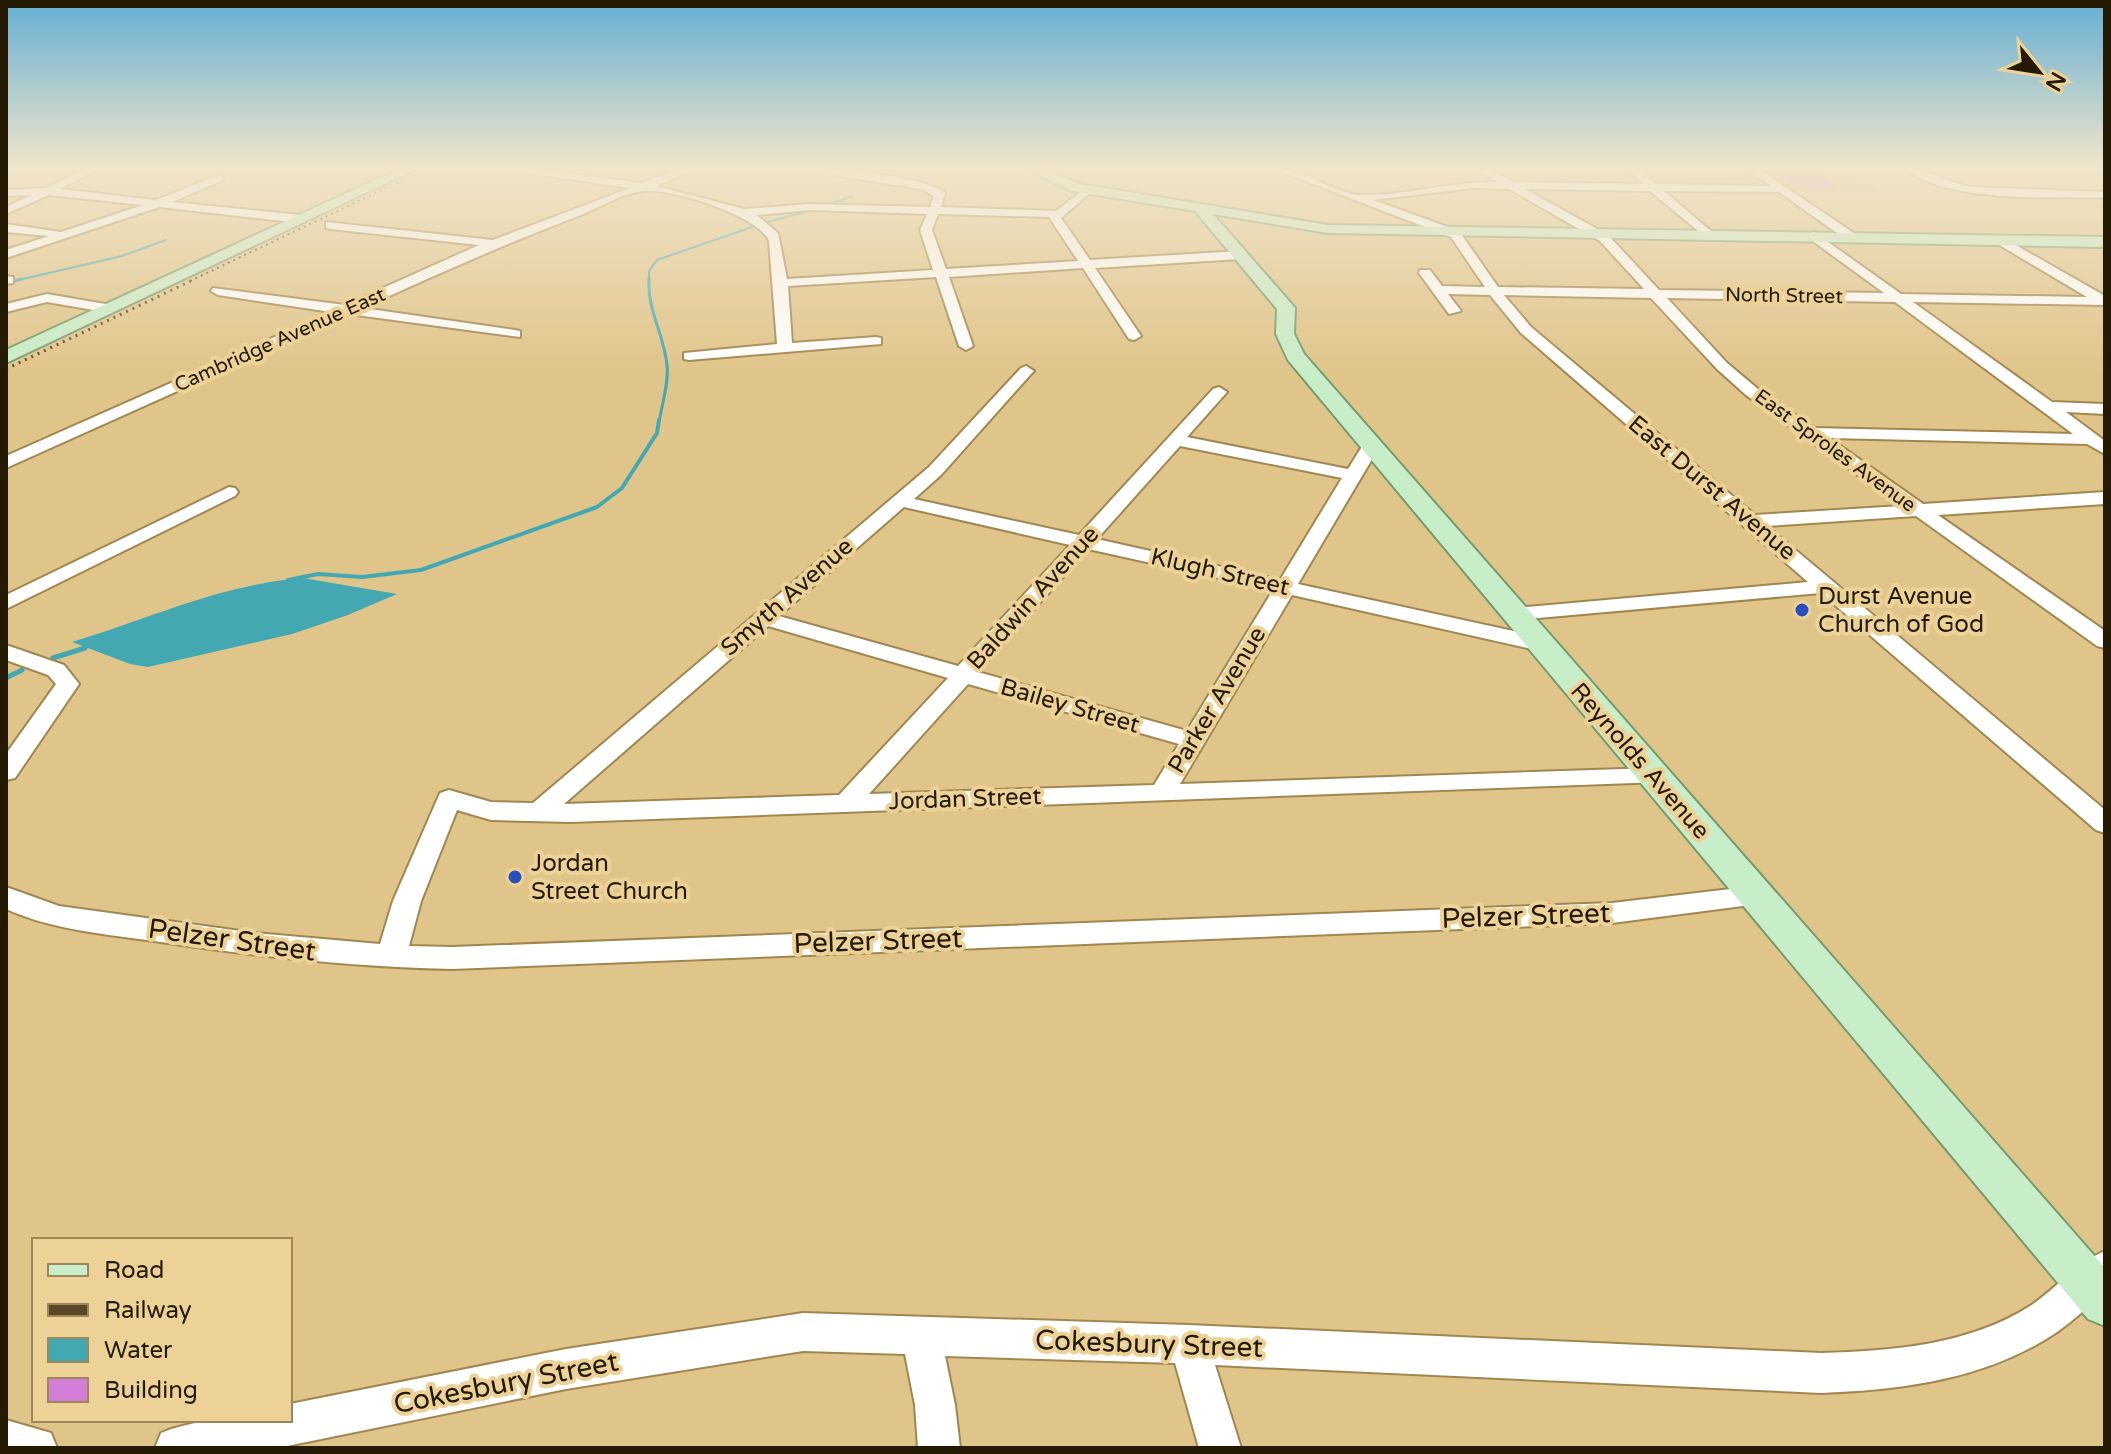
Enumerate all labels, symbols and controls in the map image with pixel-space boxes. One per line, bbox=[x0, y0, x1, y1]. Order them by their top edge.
north arrow bbox=[1999, 32, 2079, 112]
text: N bbox=[2040, 67, 2071, 96]
street label: Cambridge Avenue East bbox=[171, 282, 389, 397]
street label: North Street bbox=[1725, 283, 1843, 309]
street label: East Sproles Avenue bbox=[1750, 385, 1920, 517]
street label: East Durst Avenue bbox=[1622, 409, 1802, 567]
street label: Baldwin Avenue bbox=[961, 520, 1105, 676]
street label: Smyth Avenue bbox=[715, 532, 859, 662]
street label: Klugh Street bbox=[1148, 542, 1292, 602]
place label: Durst Avenue Church of God bbox=[1818, 582, 1984, 639]
marker: Durst Avenue Church of God bbox=[1793, 601, 1811, 619]
street label: Parker Avenue bbox=[1162, 621, 1272, 779]
street label: Bailey Street bbox=[997, 672, 1143, 740]
street label: Reynolds Avenue bbox=[1564, 677, 1716, 845]
street label: Jordan Street bbox=[888, 782, 1042, 816]
place label: Jordan Street Church bbox=[531, 849, 688, 906]
marker: Jordan Street Church bbox=[506, 868, 524, 886]
street label: Pelzer Street bbox=[1441, 896, 1611, 936]
street label: Pelzer Street bbox=[146, 911, 318, 969]
street label: Pelzer Street bbox=[793, 921, 963, 961]
legend bbox=[32, 1238, 292, 1422]
text: Road bbox=[104, 1256, 164, 1285]
text: Railway bbox=[104, 1296, 192, 1325]
street label: Cokesbury Street bbox=[1034, 1323, 1264, 1365]
text: Water bbox=[104, 1336, 173, 1365]
street label: Cokesbury Street bbox=[391, 1344, 622, 1421]
text: Building bbox=[104, 1376, 198, 1405]

